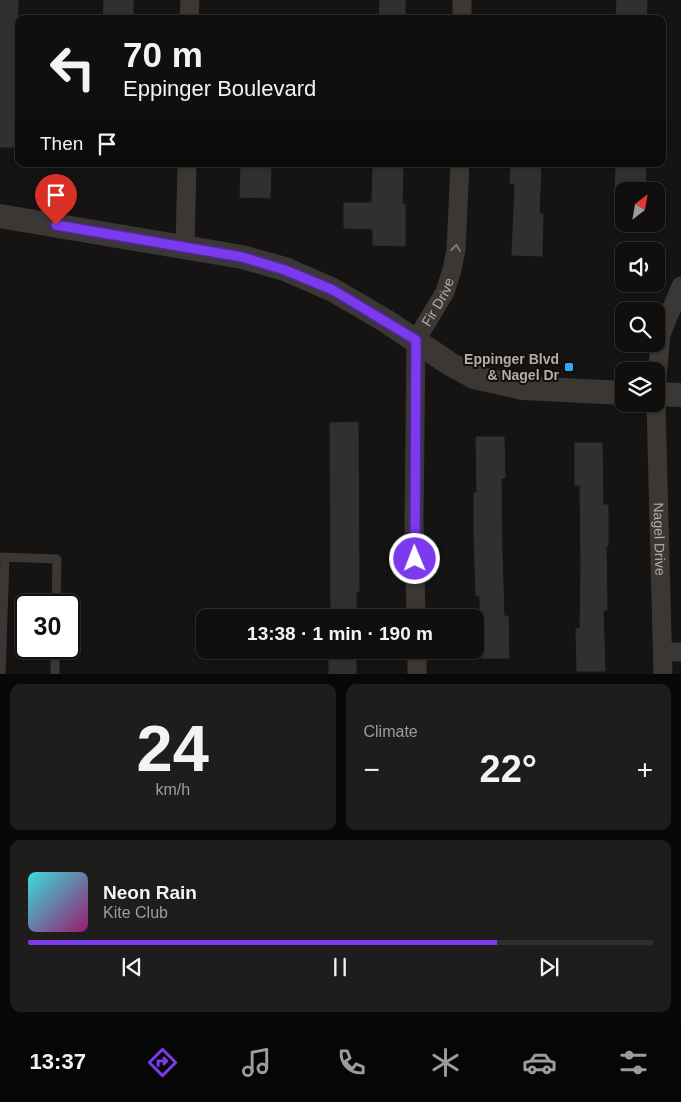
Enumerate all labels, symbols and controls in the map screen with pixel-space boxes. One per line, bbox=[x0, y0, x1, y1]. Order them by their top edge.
icon: left bbox=[40, 35, 105, 100]
text: 70 m bbox=[123, 35, 203, 74]
text: Eppinger Boulevard bbox=[123, 76, 316, 101]
icon: arrive bbox=[93, 130, 121, 158]
text: Then bbox=[40, 133, 83, 154]
pin bbox=[35, 174, 77, 225]
icon: arrive bbox=[42, 181, 70, 209]
north arrow bbox=[615, 182, 665, 232]
map controls bbox=[615, 182, 665, 412]
button: sound bbox=[615, 242, 665, 292]
one-way arrow bbox=[450, 244, 461, 252]
street label: Fir Drive bbox=[418, 276, 457, 329]
button: search bbox=[615, 302, 665, 352]
place label: Eppinger Blvd & Nagel Dr bbox=[464, 351, 560, 383]
marker: Eppinger Blvd & Nagel Dr bbox=[563, 361, 575, 373]
button: layers bbox=[615, 362, 665, 412]
street label: Nagel Drive bbox=[651, 502, 668, 576]
position arrow bbox=[388, 532, 440, 584]
speed limit sign: 30 bbox=[15, 594, 80, 659]
text: 13:38 · 1 min · 190 m bbox=[247, 623, 433, 644]
text: 24 bbox=[137, 712, 209, 785]
text: Climate bbox=[364, 723, 418, 740]
text: 22° bbox=[480, 748, 537, 790]
text: − bbox=[364, 754, 380, 785]
text: + bbox=[637, 754, 653, 785]
text: km/h bbox=[155, 781, 190, 798]
text: Neon Rain bbox=[103, 882, 197, 903]
text: Kite Club bbox=[103, 904, 168, 921]
icon: previous bbox=[118, 953, 146, 981]
icon: pause bbox=[326, 953, 354, 981]
icon: next bbox=[535, 953, 563, 981]
icon: directions bbox=[145, 1045, 180, 1080]
icon: music bbox=[239, 1045, 274, 1080]
icon: phone bbox=[334, 1045, 369, 1080]
icon: climate bbox=[428, 1045, 463, 1080]
icon: car bbox=[522, 1045, 557, 1080]
icon: filters bbox=[616, 1045, 651, 1080]
text: 13:37 bbox=[30, 1049, 86, 1074]

